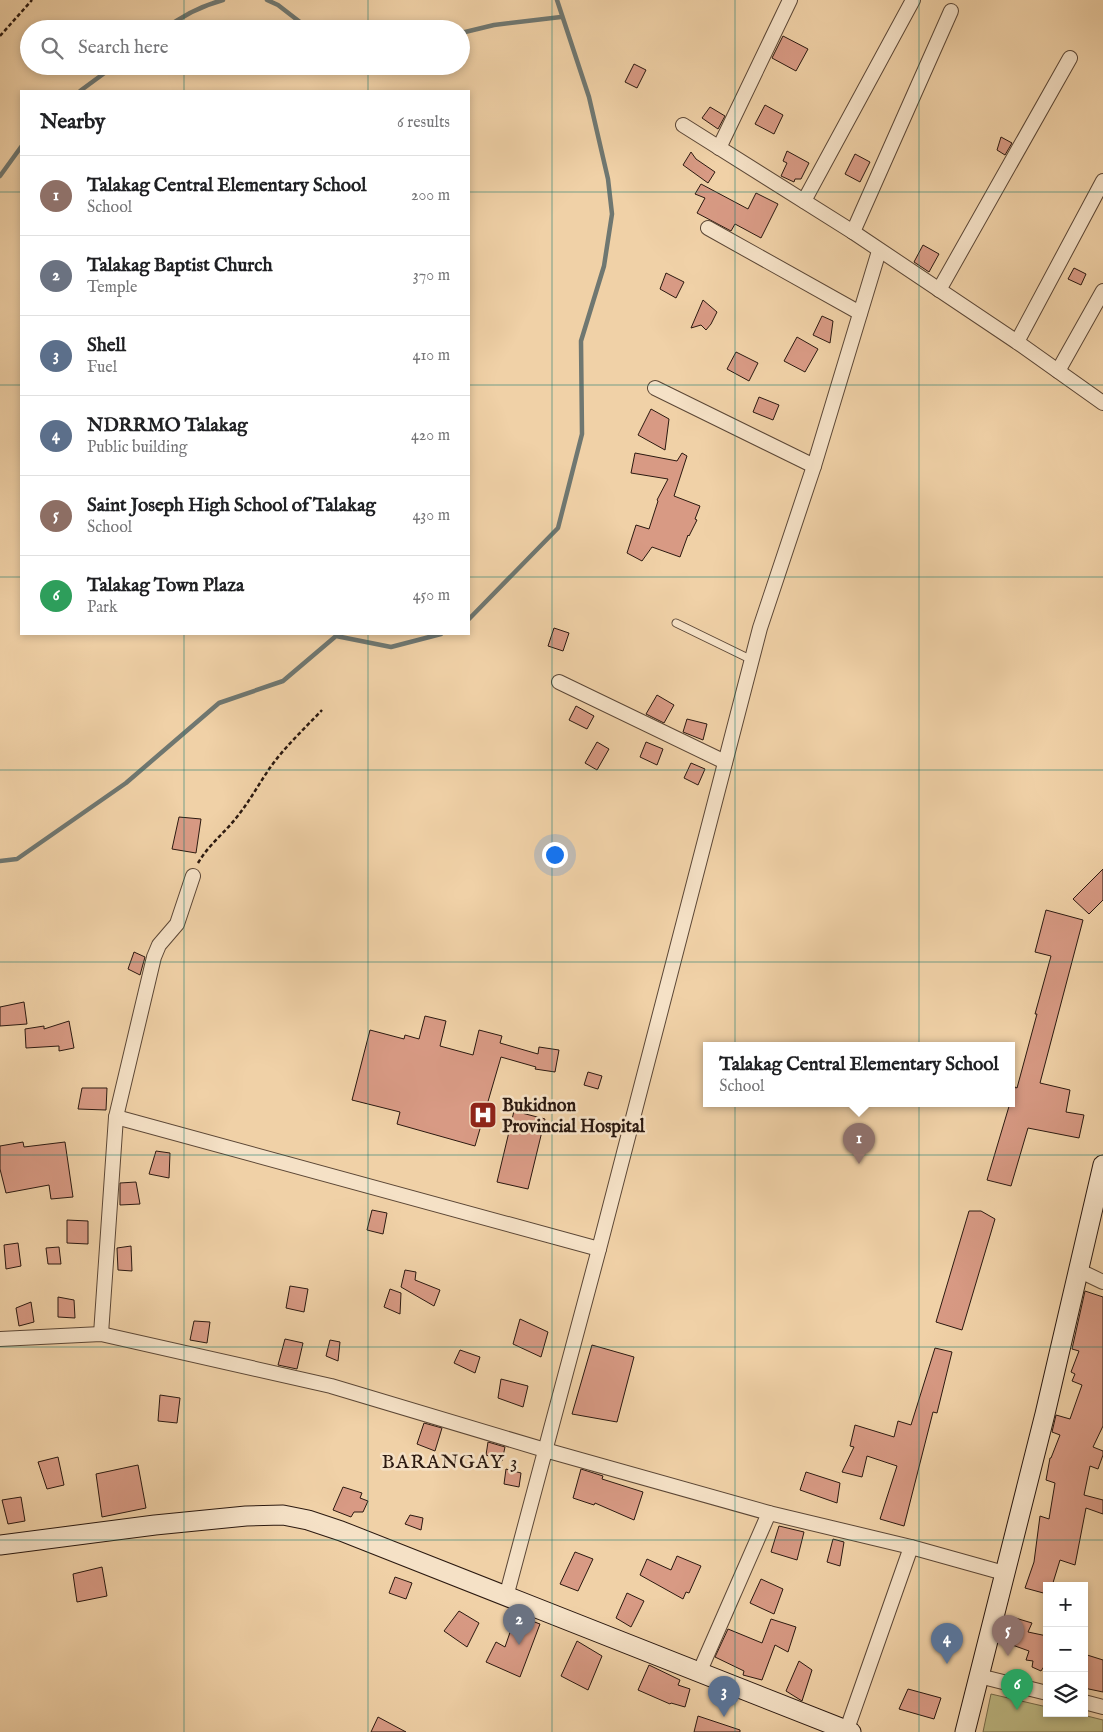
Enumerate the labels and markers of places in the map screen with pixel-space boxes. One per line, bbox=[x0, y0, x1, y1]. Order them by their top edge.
place label: Bukidnon Provincial Hospital bbox=[502, 1095, 646, 1139]
hospital icon: Bukidnon Provincial Hospital bbox=[468, 1100, 498, 1130]
pin: 1 bbox=[843, 1123, 875, 1164]
pin: 2 bbox=[503, 1604, 535, 1645]
pin: 5 bbox=[992, 1615, 1024, 1656]
pin: 4 bbox=[931, 1623, 963, 1664]
pin: 6 bbox=[1001, 1669, 1033, 1710]
pin: 3 bbox=[708, 1676, 740, 1717]

